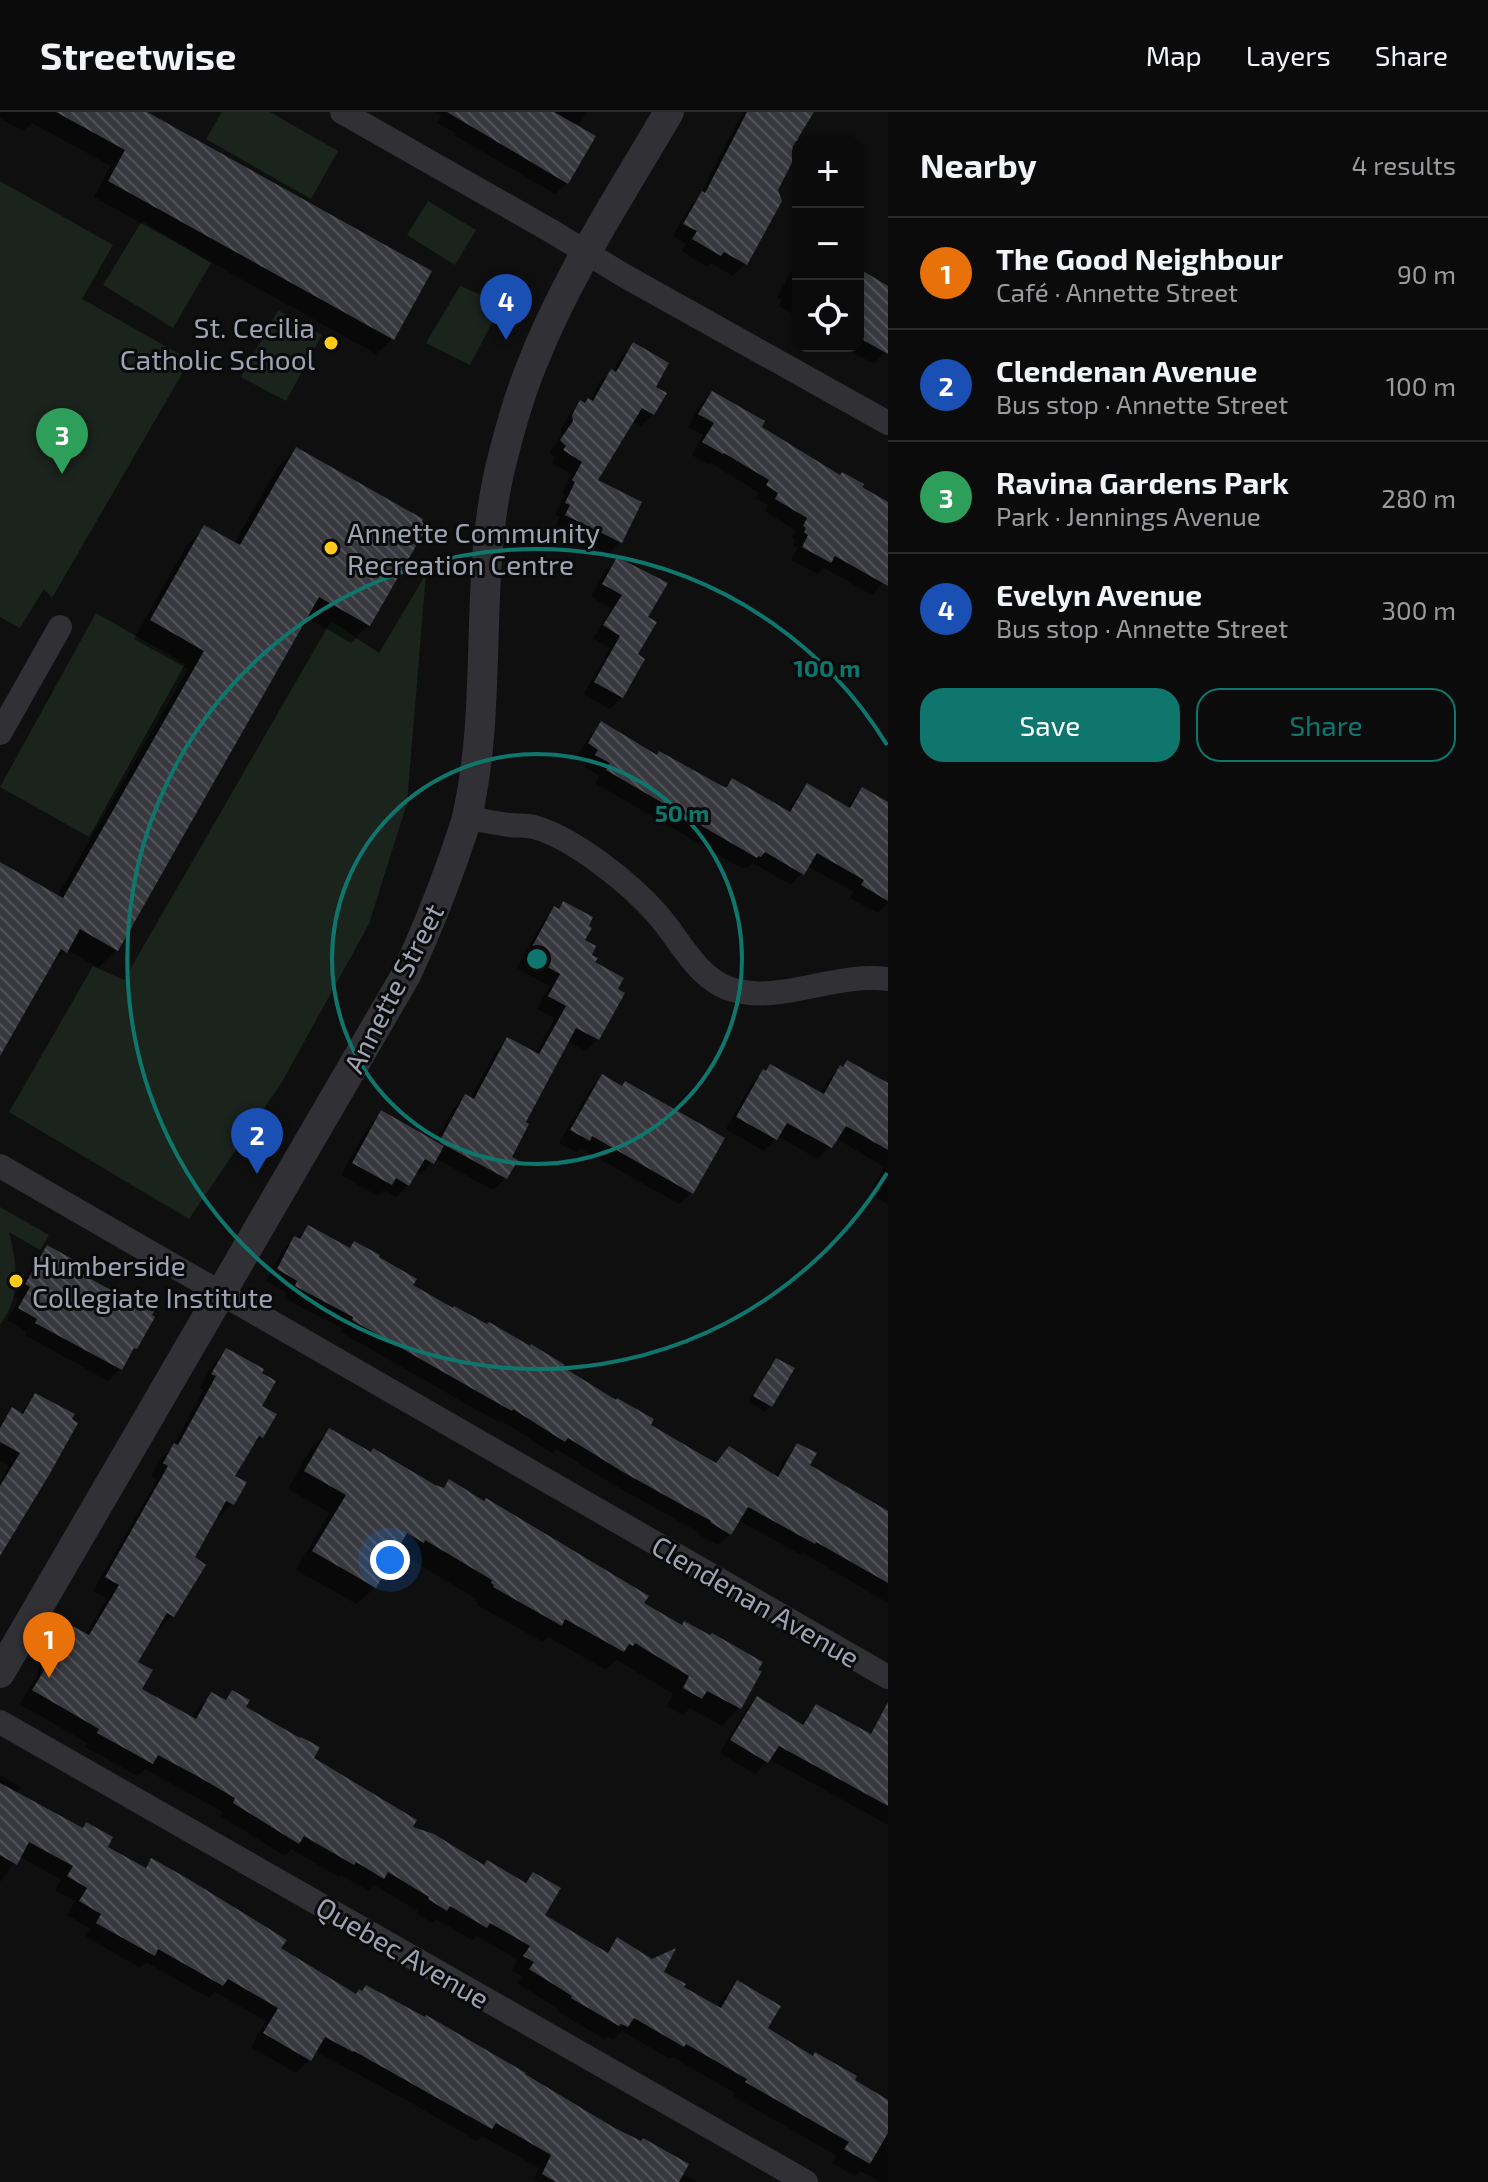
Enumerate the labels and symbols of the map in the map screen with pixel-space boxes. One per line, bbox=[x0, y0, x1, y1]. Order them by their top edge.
pin: 4 bbox=[480, 274, 532, 340]
place label: St. Cecilia Catholic School bbox=[120, 310, 316, 376]
marker: St. Cecilia Catholic School bbox=[322, 334, 340, 352]
pin: 3 bbox=[36, 408, 88, 474]
place label: Annette Community Recreation Centre bbox=[347, 515, 600, 581]
marker: Annette Community Recreation Centre bbox=[322, 539, 340, 557]
text: 100 m bbox=[794, 653, 860, 682]
text: 50 m bbox=[655, 798, 709, 827]
street label: Annette Street bbox=[336, 898, 450, 1078]
centre of rings bbox=[523, 945, 551, 973]
pin: 2 bbox=[231, 1108, 283, 1174]
place label: Humberside Collegiate Institute bbox=[32, 1248, 273, 1314]
marker: Humberside Collegiate Institute bbox=[7, 1272, 25, 1290]
street label: Clendenan Avenue bbox=[646, 1528, 866, 1674]
your location bbox=[370, 1540, 410, 1580]
pin: 1 bbox=[23, 1612, 75, 1678]
street label: Quebec Avenue bbox=[311, 1889, 495, 2015]

